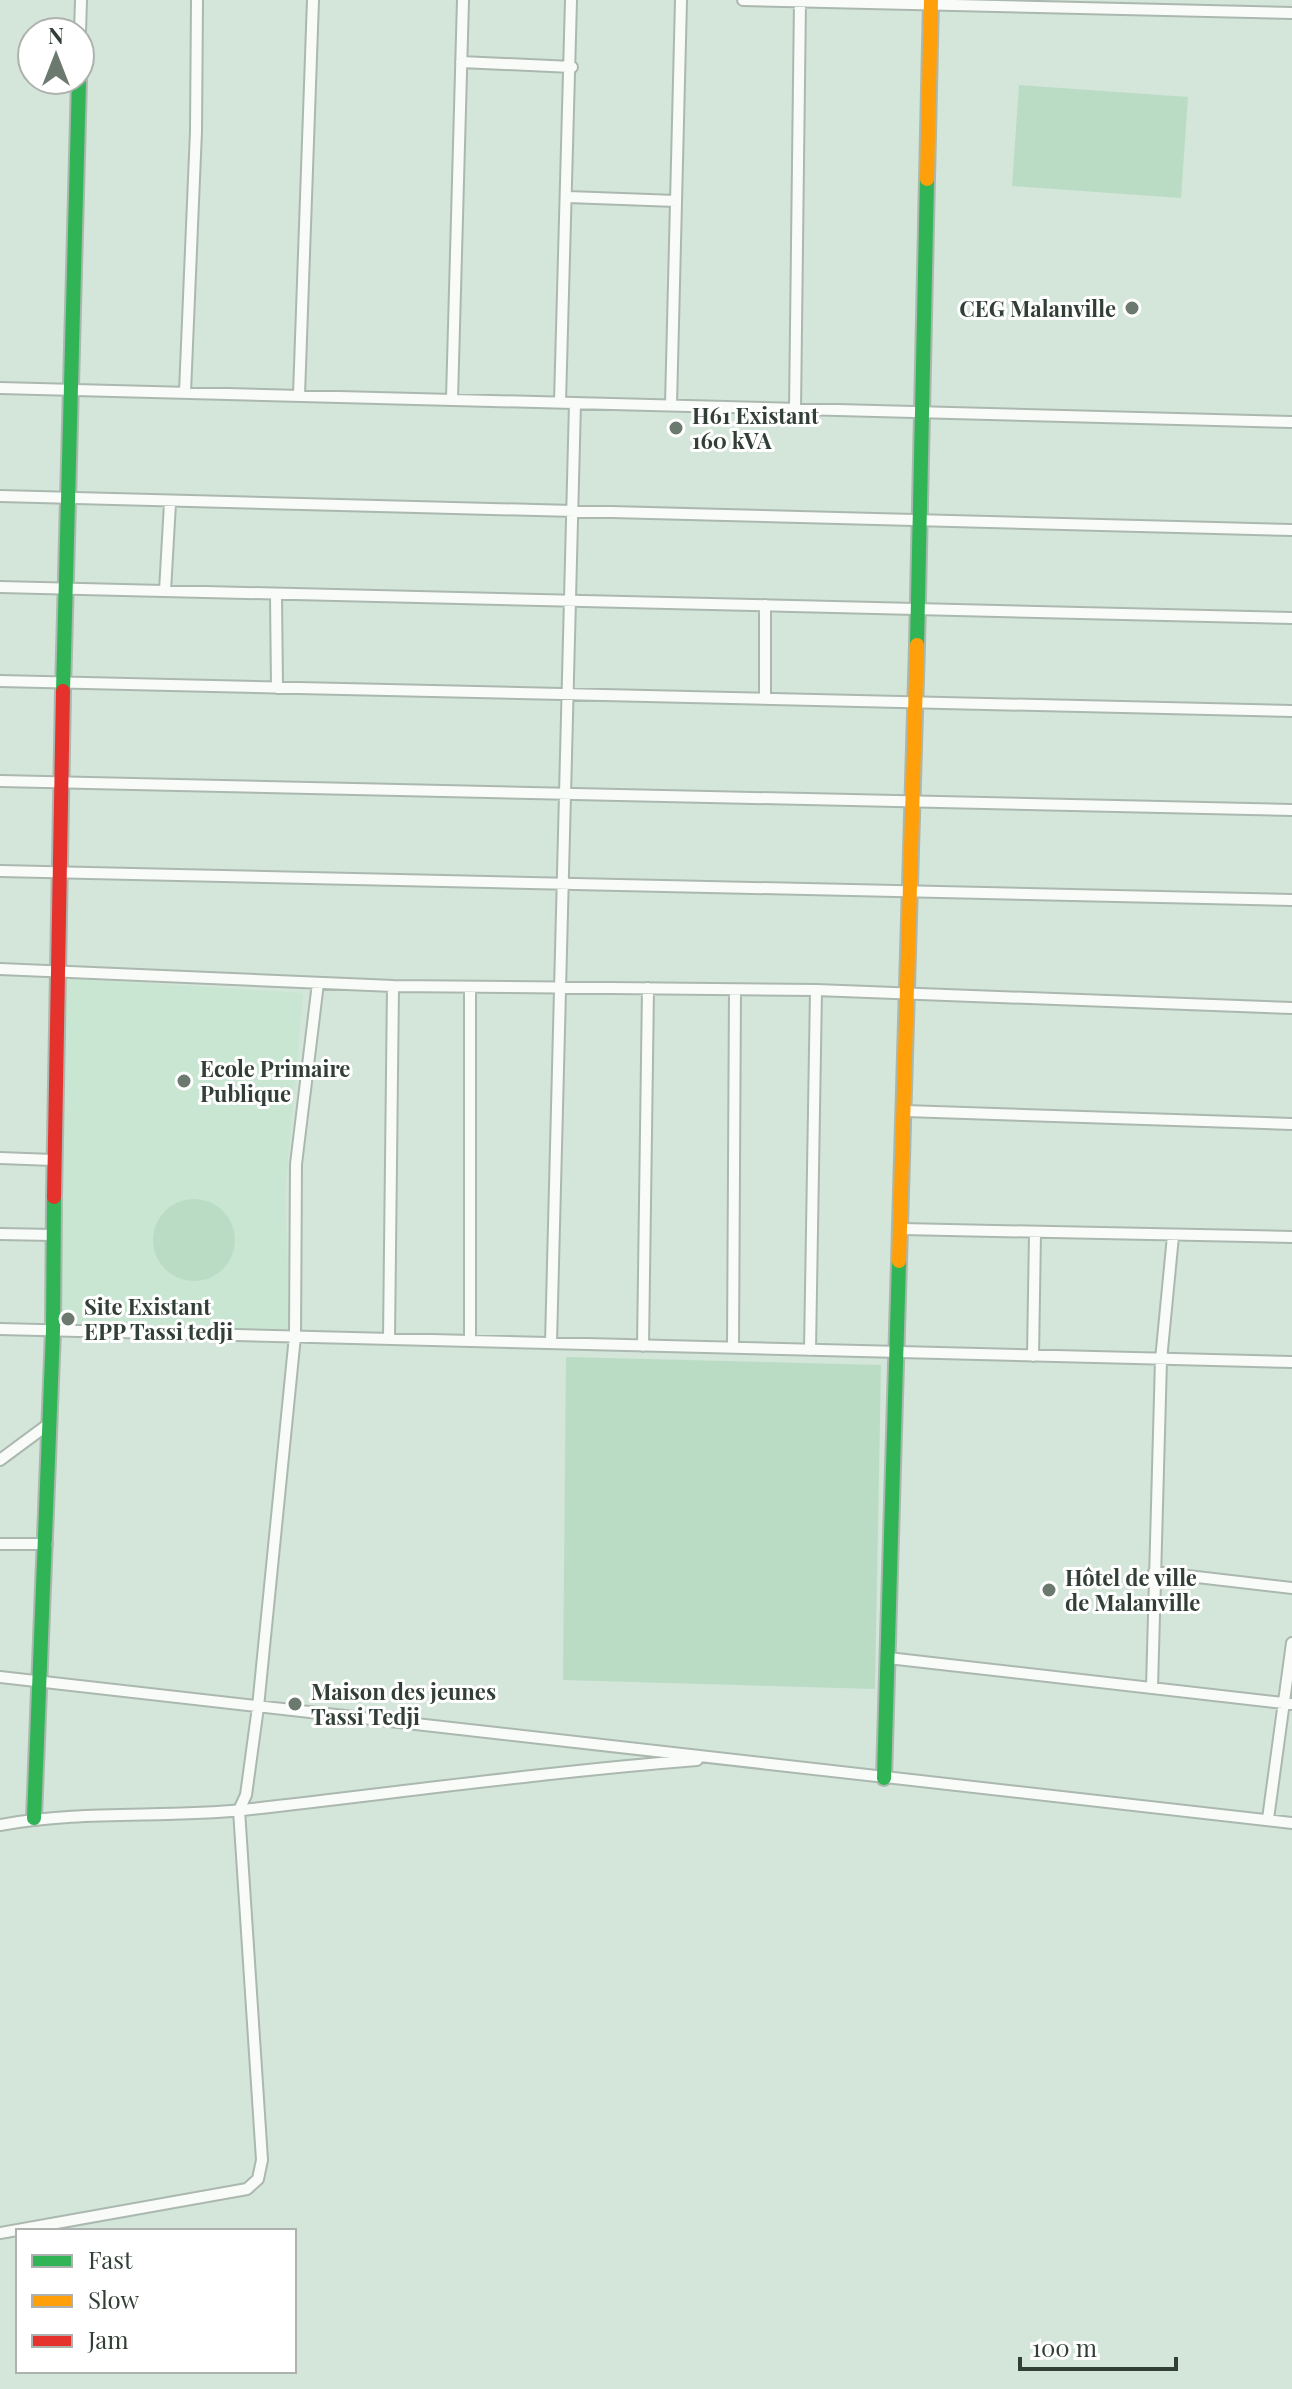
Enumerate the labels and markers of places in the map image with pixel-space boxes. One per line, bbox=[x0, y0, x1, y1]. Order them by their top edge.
place label: CEG Malanville bbox=[959, 293, 1116, 323]
marker: CEG Malanville bbox=[1123, 299, 1141, 317]
place label: H61 Existant 160 kVA bbox=[692, 400, 819, 455]
marker: H61 Existant 160 kVA bbox=[667, 419, 685, 437]
place label: Ecole Primaire Publique bbox=[200, 1053, 350, 1108]
marker: Ecole Primaire Publique bbox=[175, 1072, 193, 1090]
place label: Site Existant EPP Tassi tedji bbox=[84, 1291, 233, 1346]
marker: Site Existant EPP Tassi tedji bbox=[59, 1310, 77, 1328]
place label: Hôtel de ville de Malanville bbox=[1065, 1562, 1200, 1617]
marker: Hôtel de ville de Malanville bbox=[1040, 1581, 1058, 1599]
place label: Maison des jeunes Tassi Tedji bbox=[311, 1676, 496, 1731]
marker: Maison des jeunes Tassi Tedji bbox=[286, 1695, 304, 1713]

